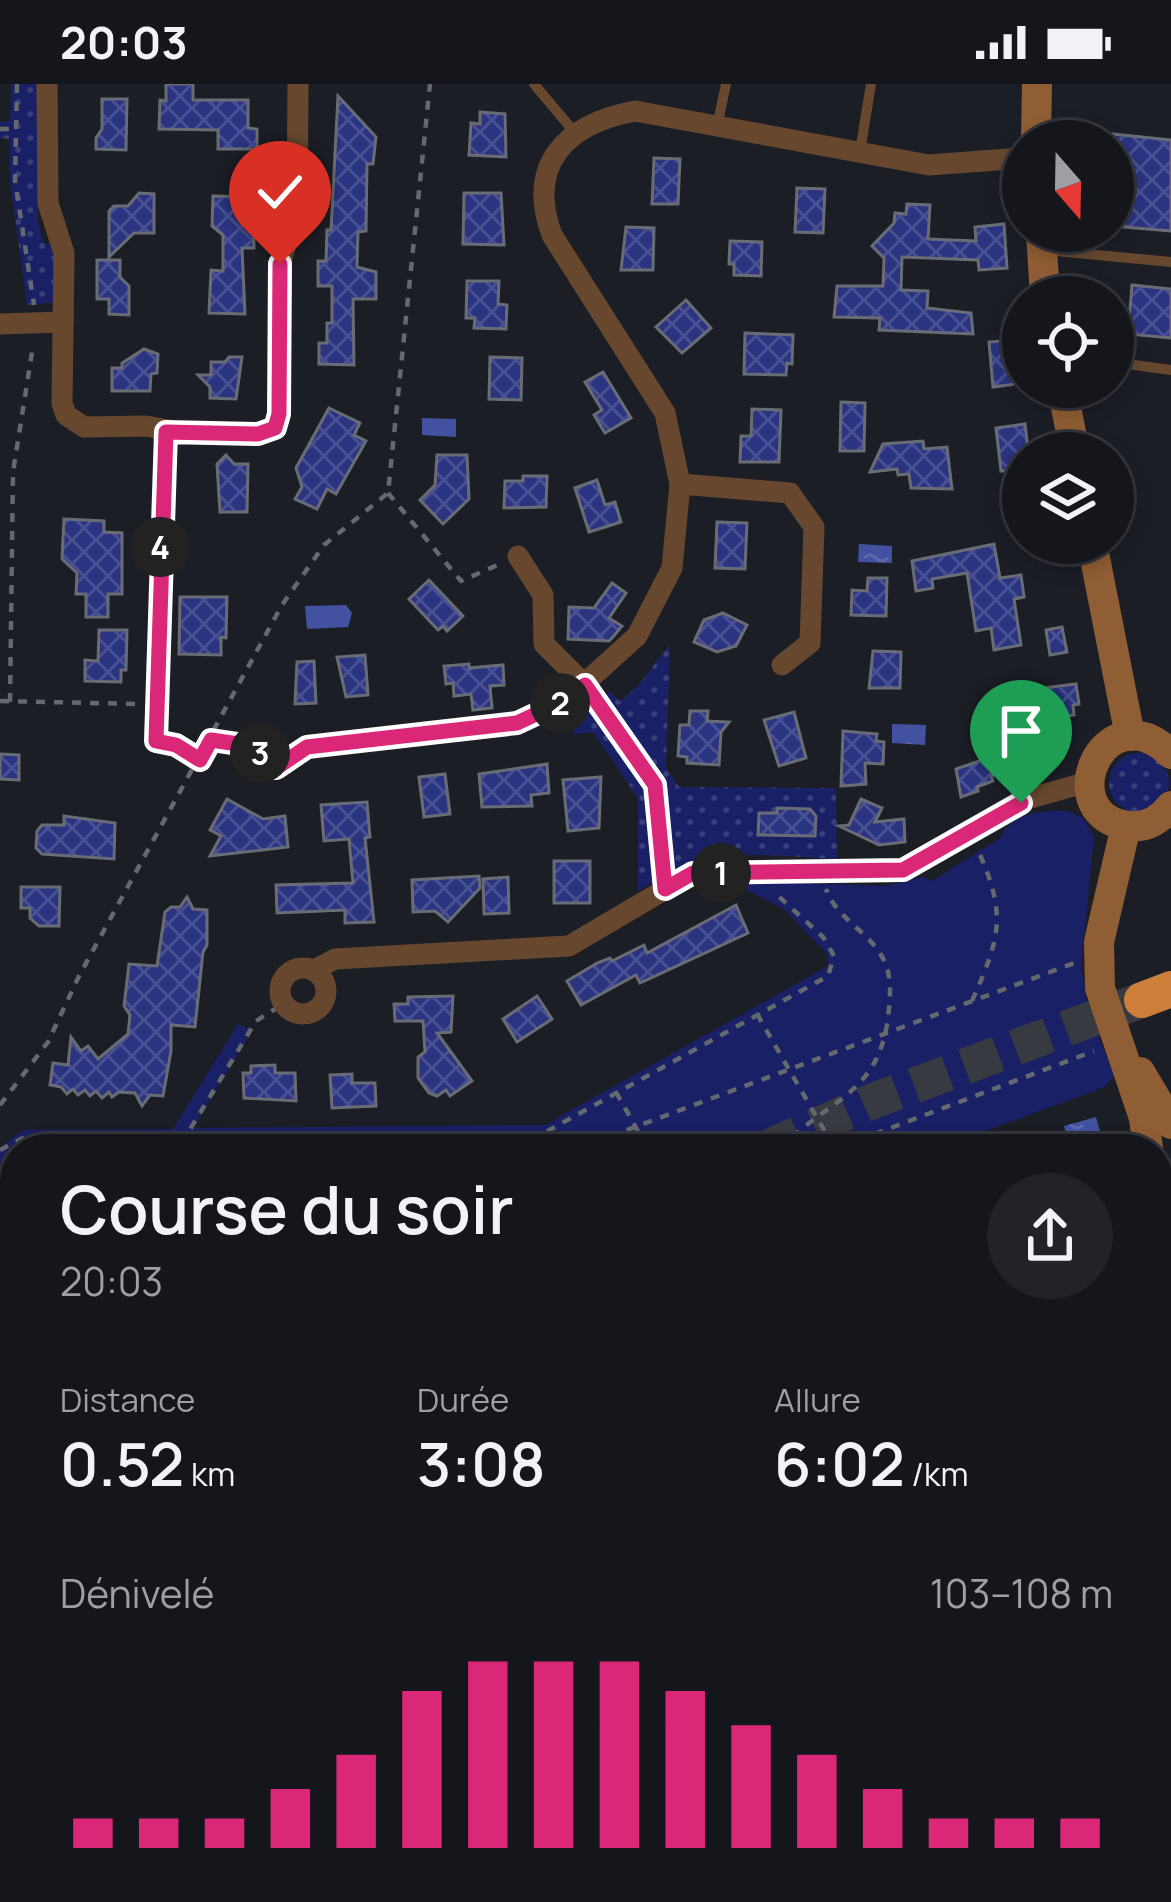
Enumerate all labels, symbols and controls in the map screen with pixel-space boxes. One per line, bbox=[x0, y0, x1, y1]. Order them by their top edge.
text: 20:03 bbox=[60, 11, 188, 73]
north arrow bbox=[1002, 120, 1134, 252]
map controls bbox=[1002, 120, 1134, 564]
pin bbox=[229, 141, 331, 264]
icon: check bbox=[247, 159, 313, 225]
button: locate bbox=[1002, 276, 1134, 408]
button: layers bbox=[1002, 432, 1134, 564]
pin: 4 bbox=[130, 517, 190, 577]
text: 4 bbox=[150, 524, 170, 569]
pin: 2 bbox=[530, 673, 590, 733]
text: 2 bbox=[550, 680, 570, 725]
pin bbox=[970, 680, 1072, 803]
icon: arrive bbox=[988, 698, 1054, 764]
pin: 3 bbox=[230, 723, 290, 783]
text: 3 bbox=[250, 730, 270, 775]
pin: 1 bbox=[691, 843, 751, 903]
text: 1 bbox=[714, 850, 728, 895]
text: Course du soir bbox=[60, 1164, 514, 1254]
button: share bbox=[987, 1173, 1113, 1299]
text: 20:03 bbox=[60, 1254, 163, 1308]
text: Distance bbox=[60, 1377, 195, 1422]
text: Durée bbox=[417, 1377, 509, 1422]
text: Allure bbox=[774, 1377, 861, 1422]
text: 0.52 bbox=[60, 1422, 184, 1504]
text: 3:08 bbox=[417, 1422, 546, 1504]
text: 6:02 bbox=[774, 1422, 905, 1504]
text: km bbox=[184, 1451, 235, 1496]
text: /km bbox=[905, 1451, 968, 1496]
text: Dénivelé bbox=[60, 1566, 214, 1620]
text: 103–108 m bbox=[930, 1566, 1113, 1620]

